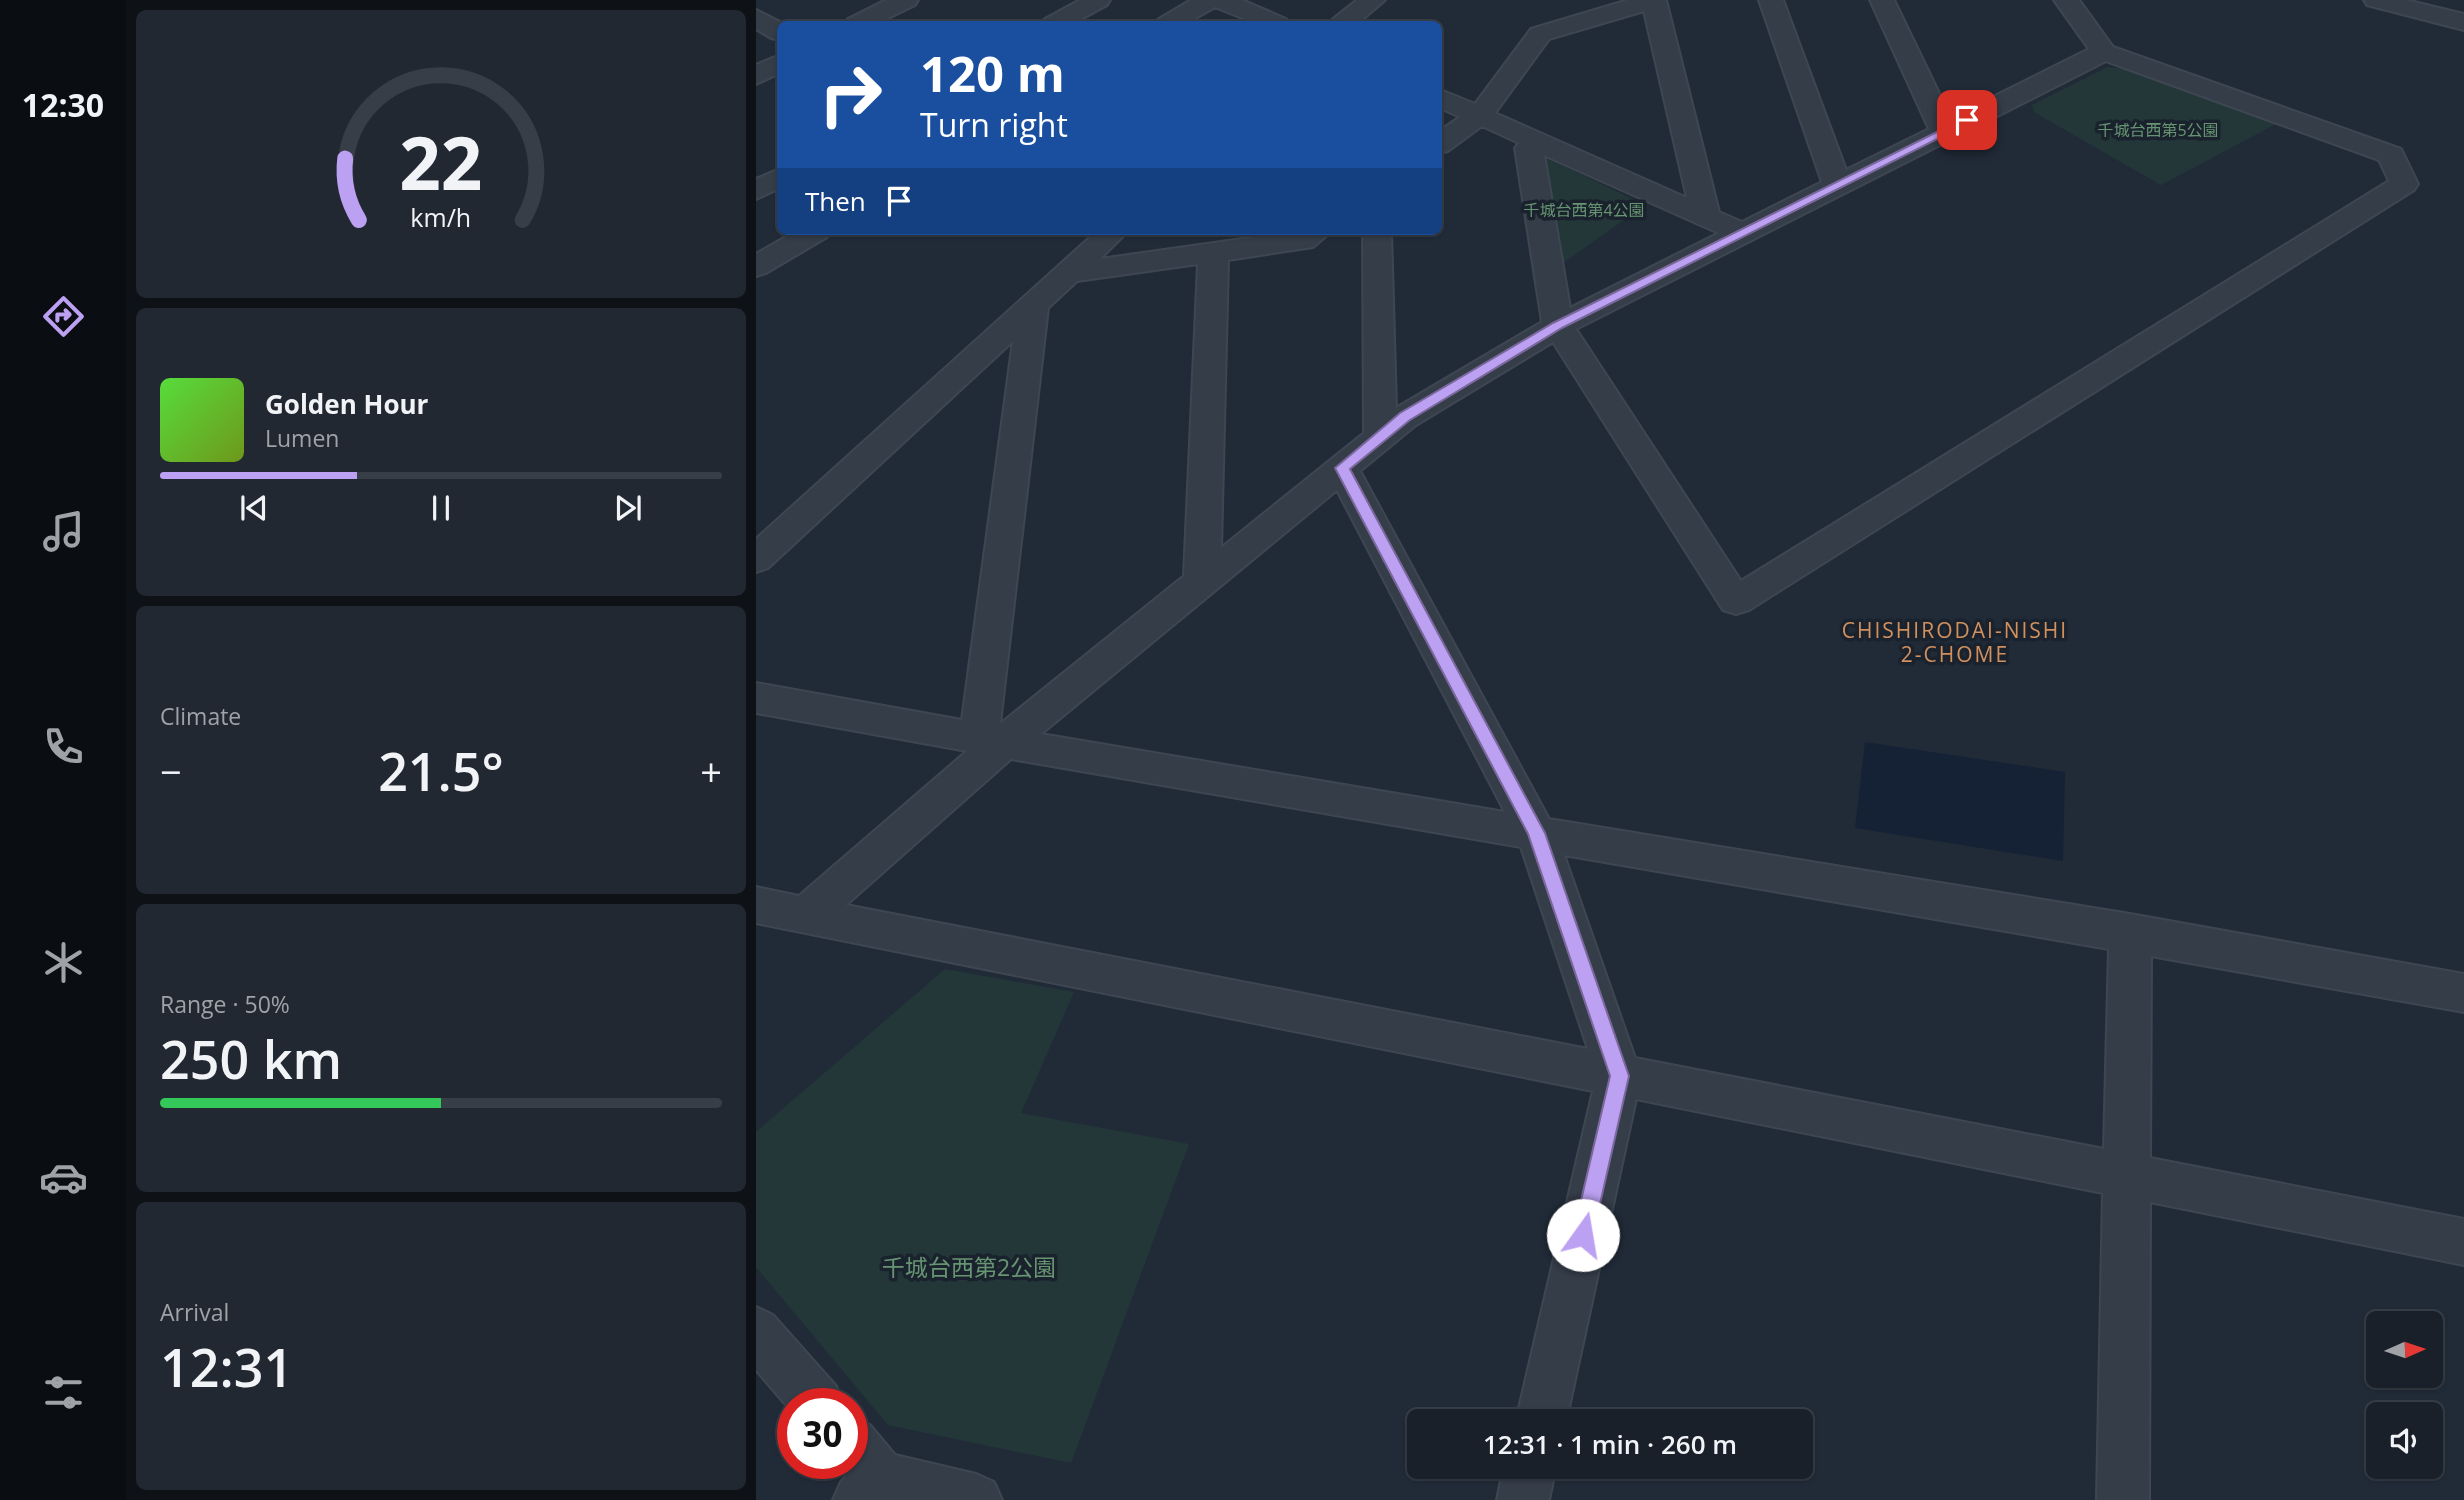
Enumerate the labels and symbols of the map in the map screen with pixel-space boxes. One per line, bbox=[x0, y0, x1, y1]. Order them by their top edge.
pin bbox=[1937, 90, 1997, 150]
park label: 千城台西第5公園 bbox=[2097, 119, 2219, 141]
park label: 千城台西第4公園 bbox=[1523, 199, 1645, 221]
district label: CHISHIRODAI-NISHI 2-CHOME bbox=[1842, 616, 2068, 668]
position arrow bbox=[1546, 1198, 1620, 1272]
park label: 千城台西第2公園 bbox=[882, 1251, 1056, 1283]
north arrow bbox=[2366, 1311, 2443, 1388]
speed limit sign: 30 bbox=[777, 1388, 868, 1479]

